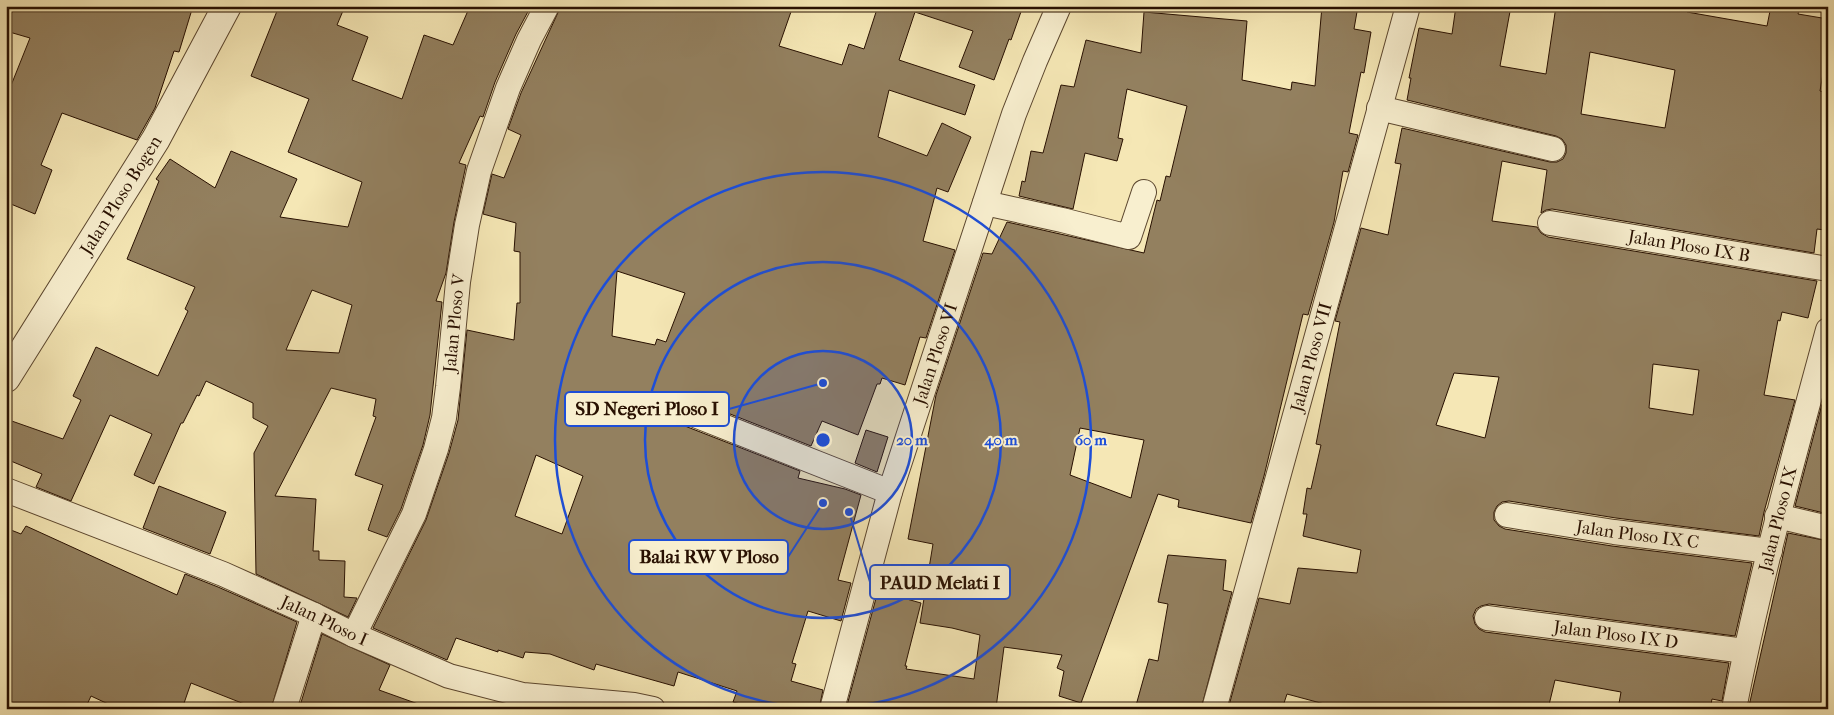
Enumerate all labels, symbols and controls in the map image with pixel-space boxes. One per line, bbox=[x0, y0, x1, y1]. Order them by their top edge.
street label: Jalan Ploso Bogen bbox=[75, 131, 166, 260]
street label: Jalan Ploso IX B bbox=[1624, 225, 1752, 266]
street label: Jalan Ploso V bbox=[439, 271, 470, 375]
street label: Jalan Ploso VI bbox=[908, 300, 962, 409]
street label: Jalan Ploso VII bbox=[1285, 300, 1336, 416]
callout: SD Negeri Ploso I bbox=[565, 392, 729, 426]
text: SD Negeri Ploso I bbox=[575, 398, 719, 420]
centre of rings bbox=[814, 431, 832, 449]
text: 20 m bbox=[896, 431, 928, 449]
text: 40 m bbox=[984, 431, 1018, 449]
text: 60 m bbox=[1075, 431, 1108, 449]
street label: Jalan Ploso IX bbox=[1754, 464, 1801, 576]
street label: Jalan Ploso IX C bbox=[1573, 515, 1700, 553]
callout: Balai RW V Ploso bbox=[629, 540, 788, 574]
text: Balai RW V Ploso bbox=[639, 546, 779, 568]
callout: PAUD Melati I bbox=[870, 565, 1010, 599]
text: PAUD Melati I bbox=[880, 572, 1001, 594]
street label: Jalan Ploso I bbox=[276, 590, 371, 650]
street label: Jalan Ploso IX D bbox=[1550, 616, 1680, 653]

